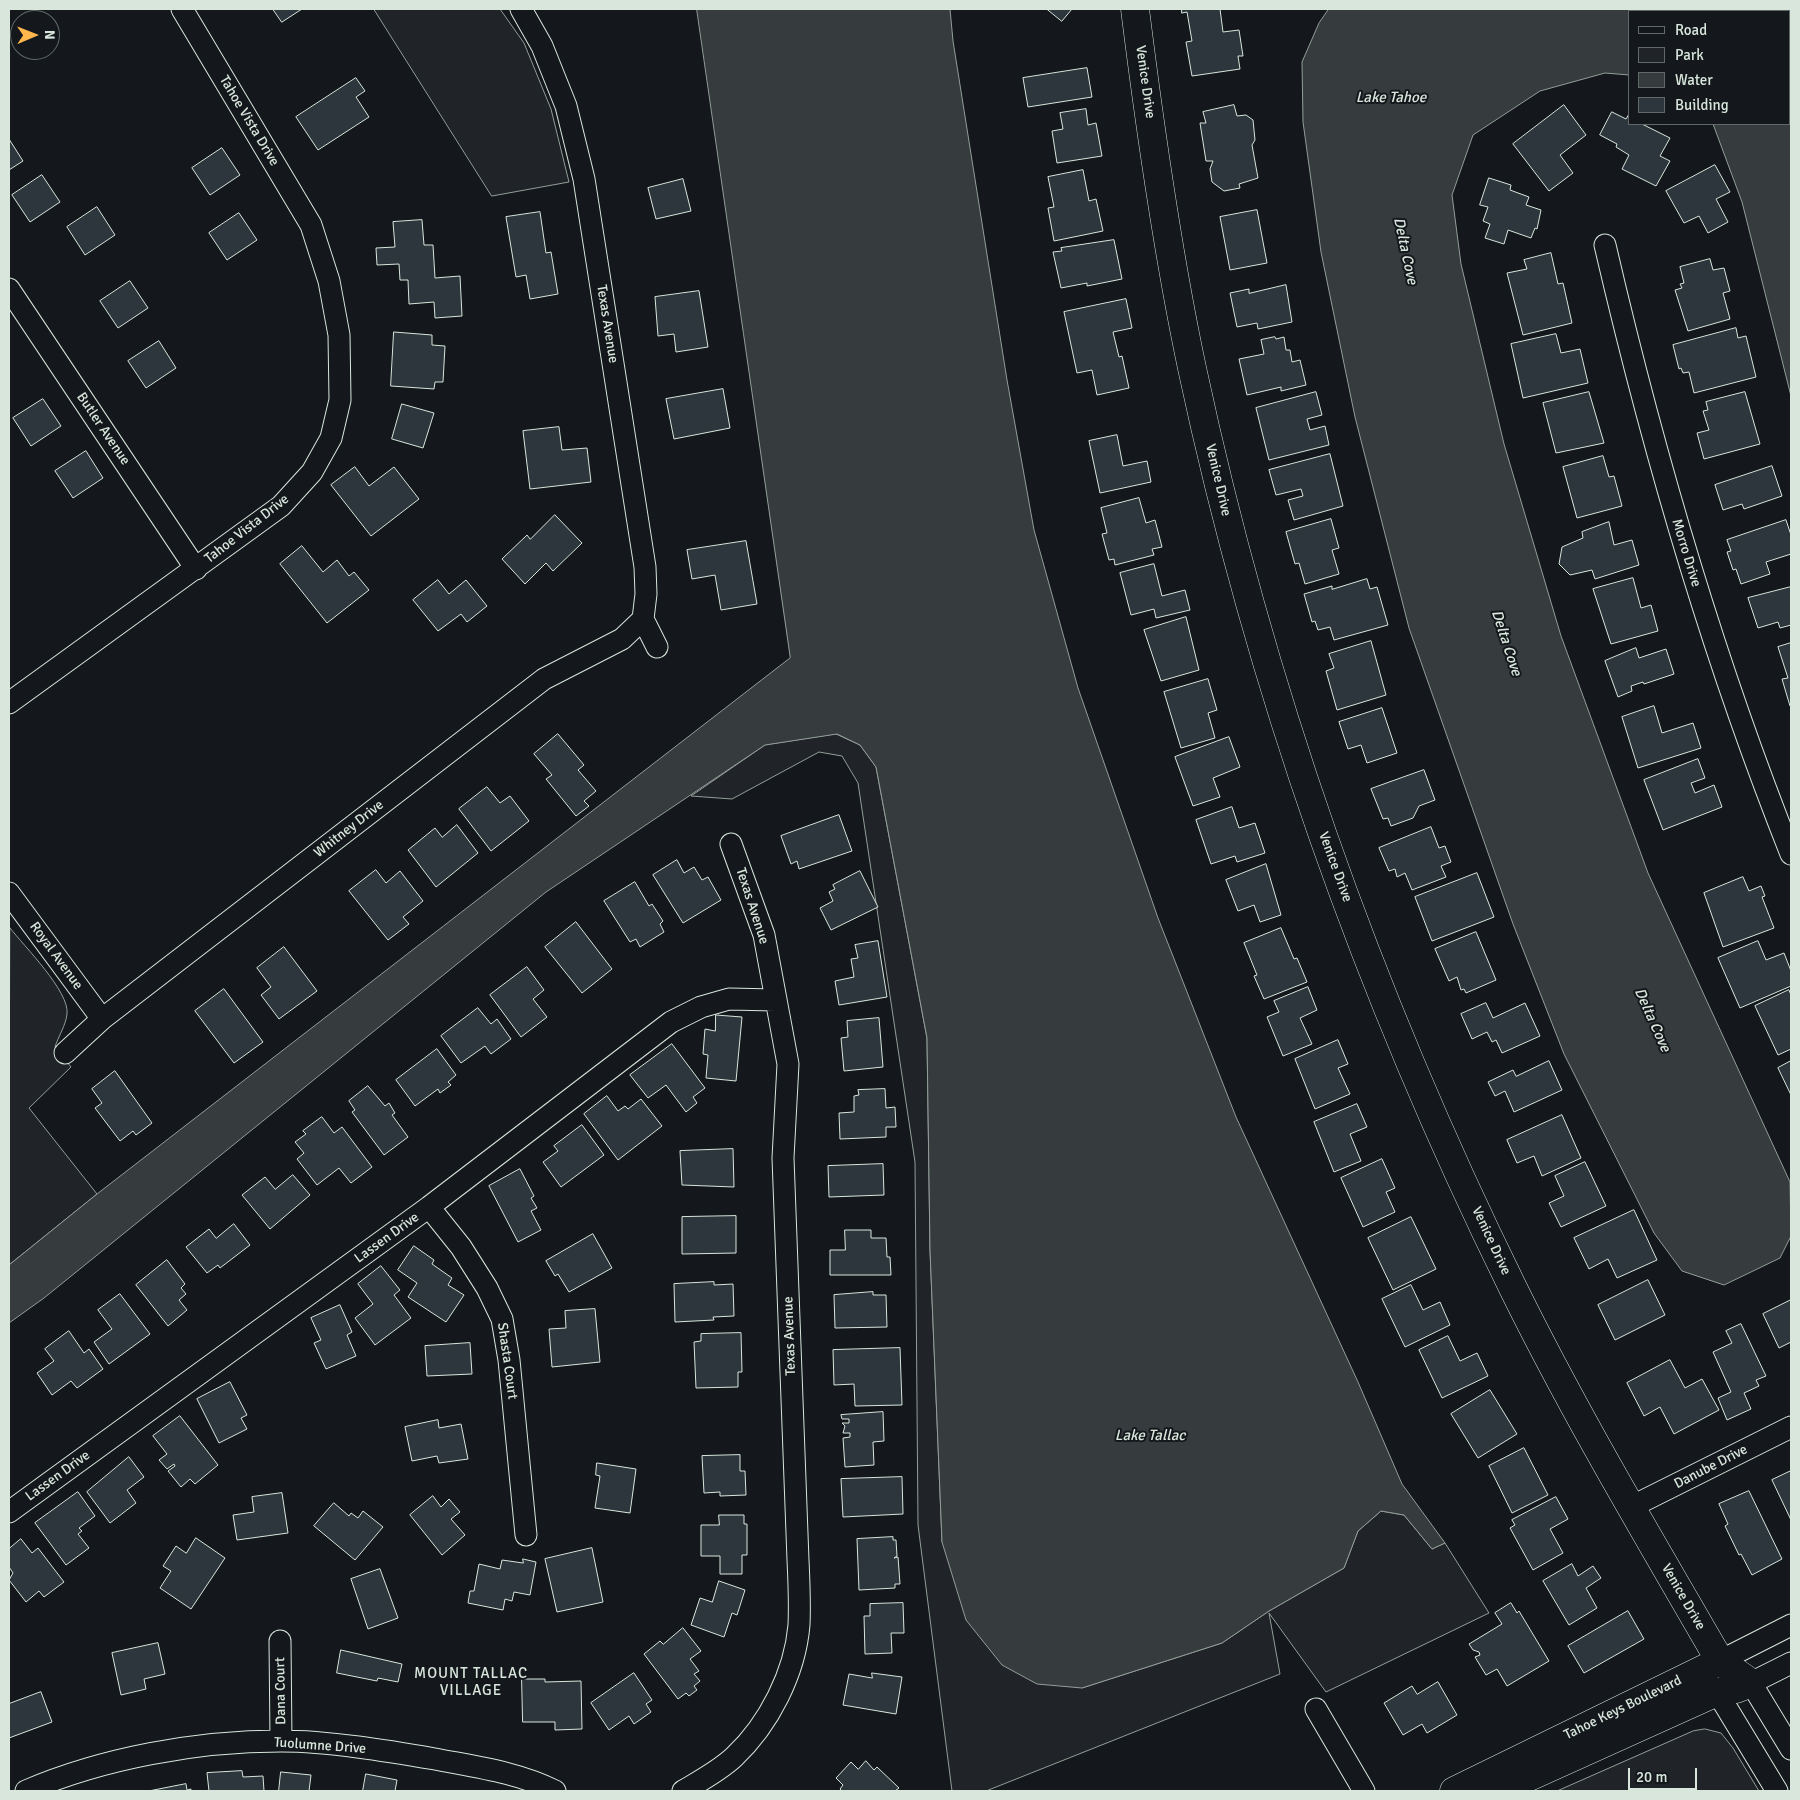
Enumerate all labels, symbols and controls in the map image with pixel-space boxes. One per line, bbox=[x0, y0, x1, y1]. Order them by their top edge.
north arrow bbox=[10, 10, 60, 60]
legend bbox=[1628, 10, 1790, 125]
text: Road bbox=[1675, 21, 1707, 39]
text: N bbox=[41, 30, 58, 40]
street label: Venice Drive bbox=[1132, 44, 1158, 120]
text: Park bbox=[1675, 46, 1704, 64]
text: Water bbox=[1675, 71, 1713, 89]
street label: Tahoe Vista Drive bbox=[215, 73, 283, 169]
water label: Lake Tahoe bbox=[1356, 89, 1426, 107]
text: Building bbox=[1675, 96, 1729, 114]
water label: Delta Cove bbox=[1389, 216, 1421, 286]
street label: Texas Avenue bbox=[593, 284, 621, 364]
street label: Butler Avenue bbox=[73, 389, 133, 469]
street label: Venice Drive bbox=[1202, 442, 1234, 518]
street label: Tahoe Vista Drive bbox=[202, 491, 292, 567]
street label: Morro Drive bbox=[1668, 517, 1704, 589]
water label: Delta Cove bbox=[1487, 608, 1525, 678]
street label: Whitney Drive bbox=[311, 797, 387, 861]
street label: Venice Drive bbox=[1315, 830, 1355, 904]
street label: Texas Avenue bbox=[732, 866, 772, 946]
street label: Royal Avenue bbox=[26, 919, 86, 993]
water label: Delta Cove bbox=[1630, 985, 1674, 1055]
street label: Venice Drive bbox=[1468, 1204, 1514, 1278]
street label: Lassen Drive bbox=[352, 1209, 422, 1267]
street label: Texas Avenue bbox=[780, 1296, 800, 1376]
street label: Shasta Court bbox=[493, 1322, 521, 1400]
water label: Lake Tallac bbox=[1115, 1427, 1185, 1445]
street label: Danube Drive bbox=[1671, 1441, 1751, 1493]
street label: Lassen Drive bbox=[23, 1447, 93, 1505]
street label: Venice Drive bbox=[1657, 1561, 1709, 1633]
street label: Dana Court bbox=[272, 1657, 290, 1725]
district label: MOUNT TALLAC VILLAGE bbox=[413, 1665, 529, 1700]
street label: Tahoe Keys Boulevard bbox=[1561, 1672, 1685, 1744]
street label: Tuolumne Drive bbox=[273, 1734, 367, 1758]
scale bar bbox=[1630, 1758, 1699, 1790]
text: 20 m bbox=[1636, 1768, 1667, 1786]

